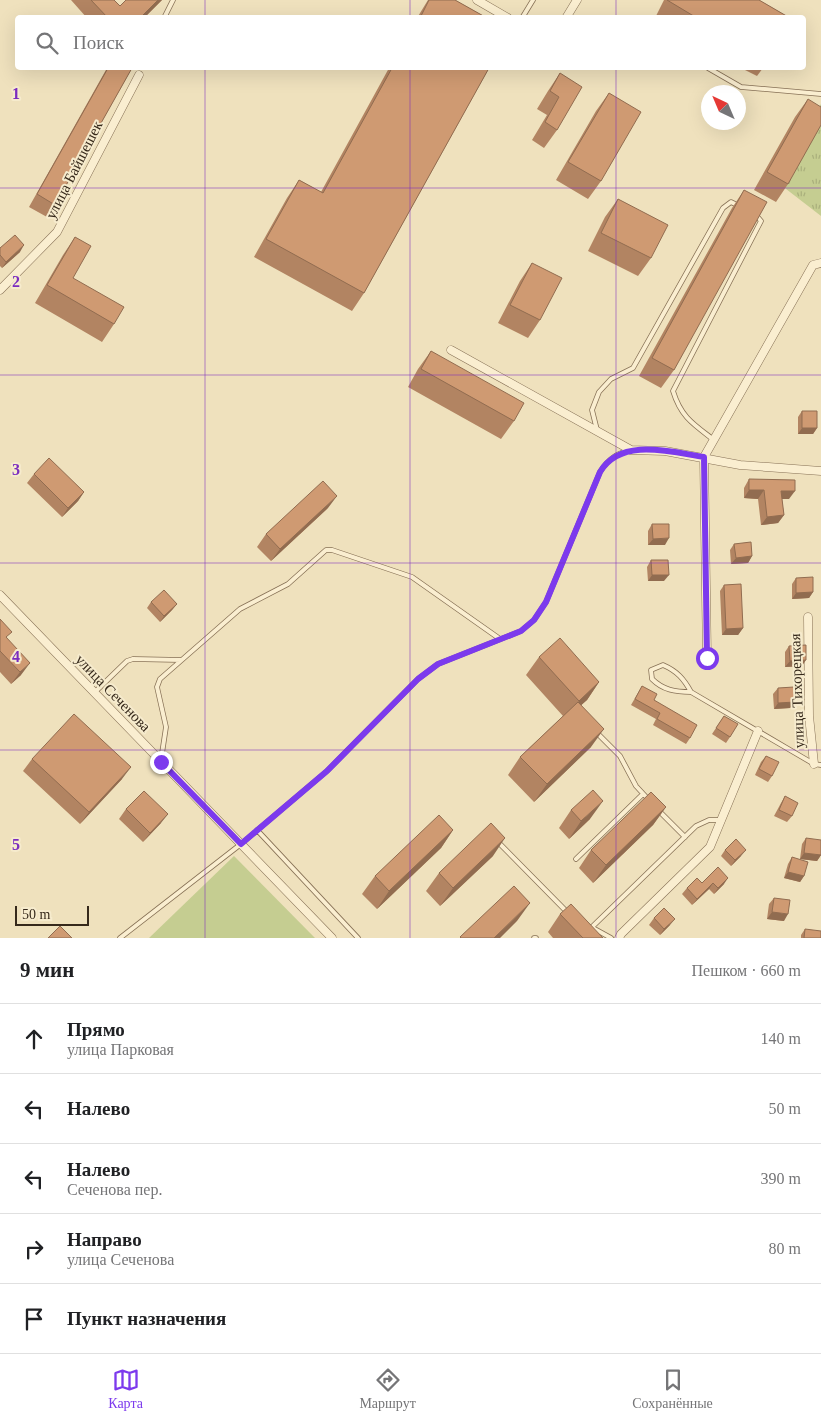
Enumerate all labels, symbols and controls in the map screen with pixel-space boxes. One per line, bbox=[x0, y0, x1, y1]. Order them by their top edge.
search box bbox=[15, 15, 806, 70]
icon: search bbox=[33, 29, 61, 57]
text: Поиск bbox=[73, 32, 124, 53]
text: 1 bbox=[12, 85, 20, 102]
north arrow bbox=[701, 85, 746, 130]
street label: улица Байшешек bbox=[42, 118, 106, 222]
text: 2 bbox=[12, 273, 20, 290]
text: 3 bbox=[12, 461, 20, 478]
street label: улица Тихорецкая bbox=[787, 633, 807, 749]
route start bbox=[696, 647, 719, 670]
text: 4 bbox=[12, 648, 20, 665]
street label: улица Сеченова bbox=[72, 651, 154, 735]
route end bbox=[150, 751, 173, 774]
text: 5 bbox=[12, 836, 20, 853]
scale bar bbox=[15, 903, 89, 926]
text: 50 m bbox=[22, 907, 50, 922]
text: 9 мин bbox=[20, 958, 74, 982]
text: Пешком · 660 m bbox=[691, 962, 801, 979]
text: Прямо bbox=[67, 1019, 125, 1040]
icon: ahead bbox=[20, 1025, 48, 1053]
text: 140 m bbox=[761, 1030, 801, 1047]
text: улица Парковая bbox=[67, 1041, 174, 1058]
icon: left bbox=[20, 1095, 48, 1123]
text: Налево bbox=[67, 1098, 130, 1119]
text: 50 m bbox=[769, 1100, 801, 1117]
text: Налево bbox=[67, 1159, 130, 1180]
icon: left bbox=[20, 1165, 48, 1193]
text: 390 m bbox=[761, 1170, 801, 1187]
text: Сеченова пер. bbox=[67, 1181, 162, 1198]
text: Направо bbox=[67, 1229, 142, 1250]
icon: right bbox=[20, 1235, 48, 1263]
text: 80 m bbox=[769, 1240, 801, 1257]
text: улица Сеченова bbox=[67, 1251, 174, 1268]
icon: arrive bbox=[20, 1305, 48, 1333]
text: Пункт назначения bbox=[67, 1308, 226, 1329]
tab: Карта bbox=[108, 1366, 143, 1412]
tab: Маршрут bbox=[359, 1366, 416, 1412]
tab: Сохранённые bbox=[632, 1366, 713, 1412]

